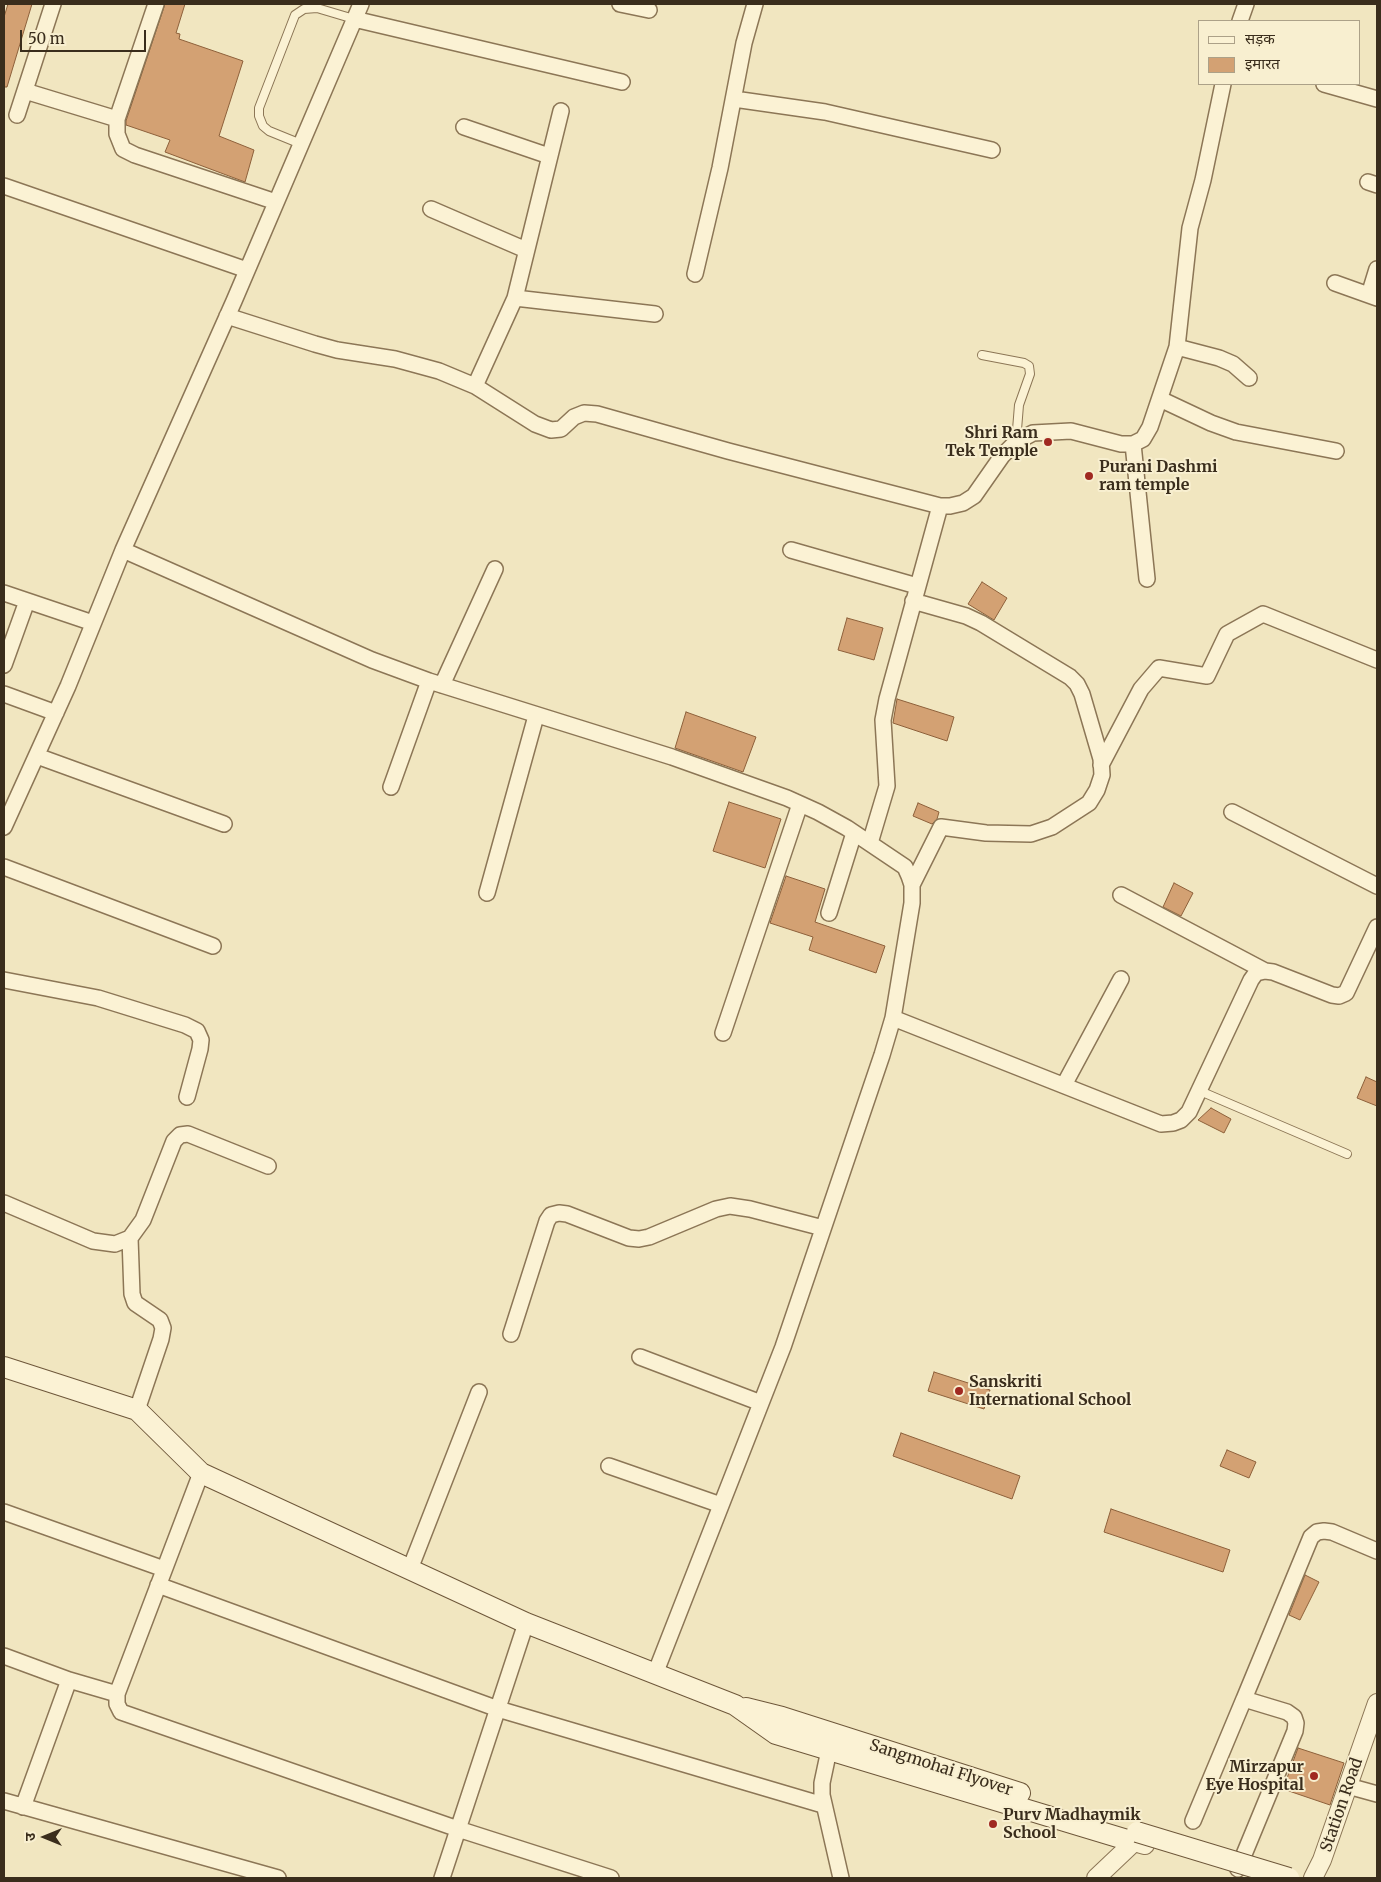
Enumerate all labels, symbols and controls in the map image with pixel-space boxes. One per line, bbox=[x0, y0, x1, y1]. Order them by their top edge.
scale bar bbox=[22, 20, 149, 52]
legend bbox=[1198, 20, 1361, 85]
text: 50 m bbox=[28, 29, 65, 48]
text: सड़क bbox=[1245, 29, 1275, 48]
text: इमारत bbox=[1245, 54, 1280, 73]
place label: Shri Ram Tek Temple bbox=[945, 423, 1038, 461]
marker: Shri Ram Tek Temple bbox=[1042, 436, 1054, 448]
place label: Purani Dashmi ram temple bbox=[1099, 457, 1217, 495]
marker: Purani Dashmi ram temple bbox=[1083, 470, 1095, 482]
place label: Sanskriti International School bbox=[969, 1372, 1131, 1410]
marker: Sanskriti International School bbox=[953, 1385, 965, 1397]
street label: Sangmohai Flyover bbox=[867, 1736, 1015, 1800]
street label: Station Road bbox=[1317, 1755, 1367, 1855]
place label: Mirzapur Eye Hospital bbox=[1206, 1757, 1304, 1795]
marker: Mirzapur Eye Hospital bbox=[1308, 1770, 1320, 1782]
place label: Purv Madhaymik School bbox=[1003, 1805, 1141, 1843]
north arrow bbox=[20, 1812, 70, 1862]
marker: Purv Madhaymik School bbox=[987, 1818, 999, 1830]
text: उ bbox=[21, 1833, 39, 1841]

